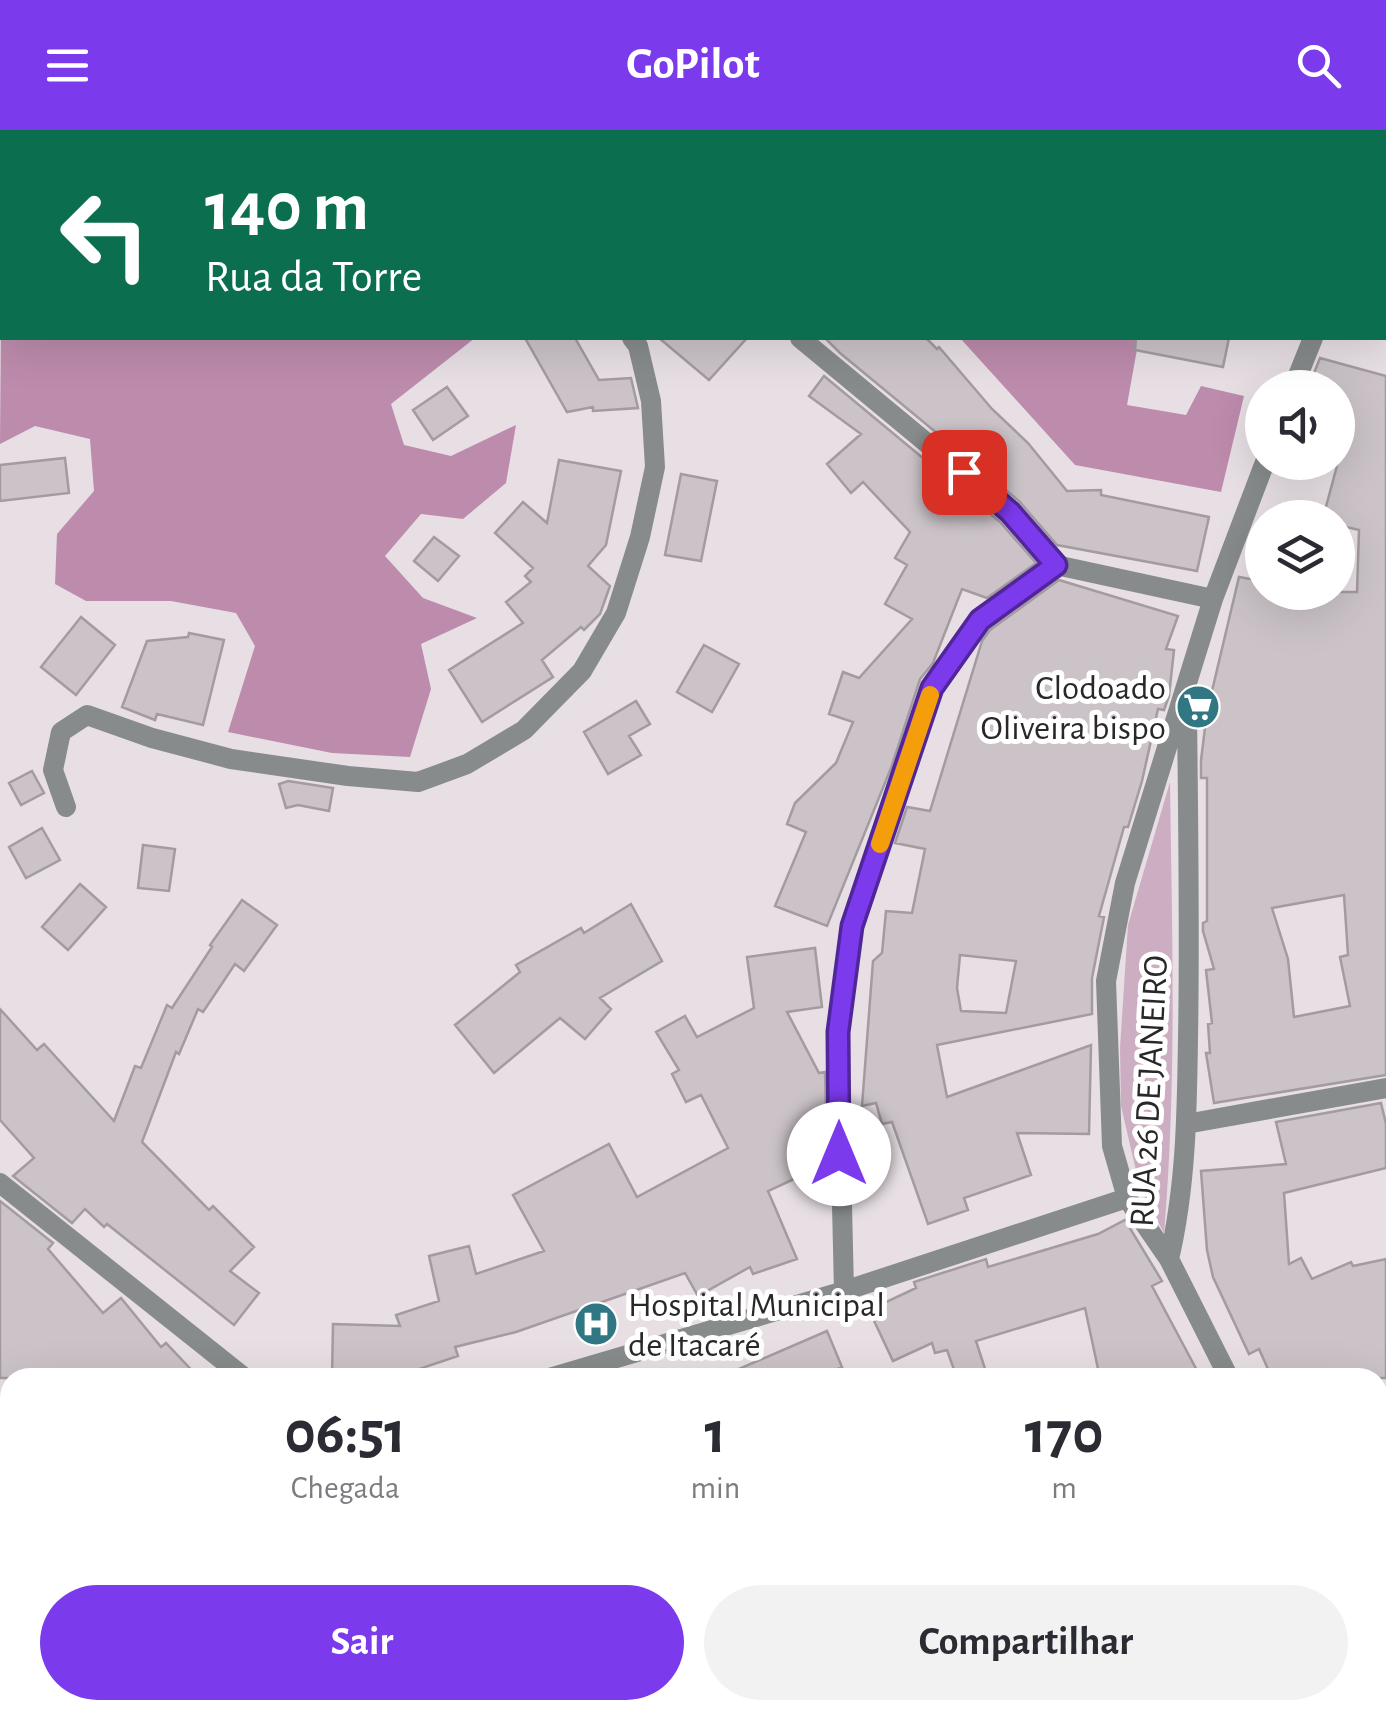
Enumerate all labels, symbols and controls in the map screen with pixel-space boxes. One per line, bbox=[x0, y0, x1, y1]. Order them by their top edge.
icon: menu bbox=[40, 38, 95, 93]
icon: search bbox=[1291, 38, 1346, 93]
text: GoPilot bbox=[626, 42, 760, 87]
icon: left bbox=[40, 170, 170, 300]
text: 140 m bbox=[205, 173, 369, 243]
text: Rua da Torre bbox=[205, 255, 422, 300]
map controls bbox=[1245, 370, 1355, 610]
button: sound bbox=[1245, 370, 1355, 480]
pin bbox=[922, 430, 1007, 515]
icon: arrive bbox=[937, 445, 992, 500]
button: layers bbox=[1245, 500, 1355, 610]
place label: Clodoado Oliveira bispo bbox=[980, 671, 1166, 746]
supermarket icon: Clodoado Oliveira bispo bbox=[1175, 684, 1221, 730]
street label: RUA 26 DE JANEIRO bbox=[1125, 954, 1174, 1228]
position arrow bbox=[787, 1102, 891, 1206]
place label: Hospital Municipal de Itacaré bbox=[628, 1288, 885, 1363]
hospital icon: Hospital Municipal de Itacaré bbox=[573, 1301, 619, 1347]
text: 06:51 bbox=[284, 1404, 406, 1464]
text: 1 bbox=[705, 1404, 726, 1464]
text: 170 bbox=[1025, 1404, 1104, 1464]
text: Chegada bbox=[291, 1472, 400, 1504]
text: min bbox=[690, 1472, 740, 1504]
text: m bbox=[1051, 1472, 1077, 1504]
button: Sair bbox=[40, 1585, 684, 1700]
button: Compartilhar bbox=[704, 1585, 1348, 1700]

